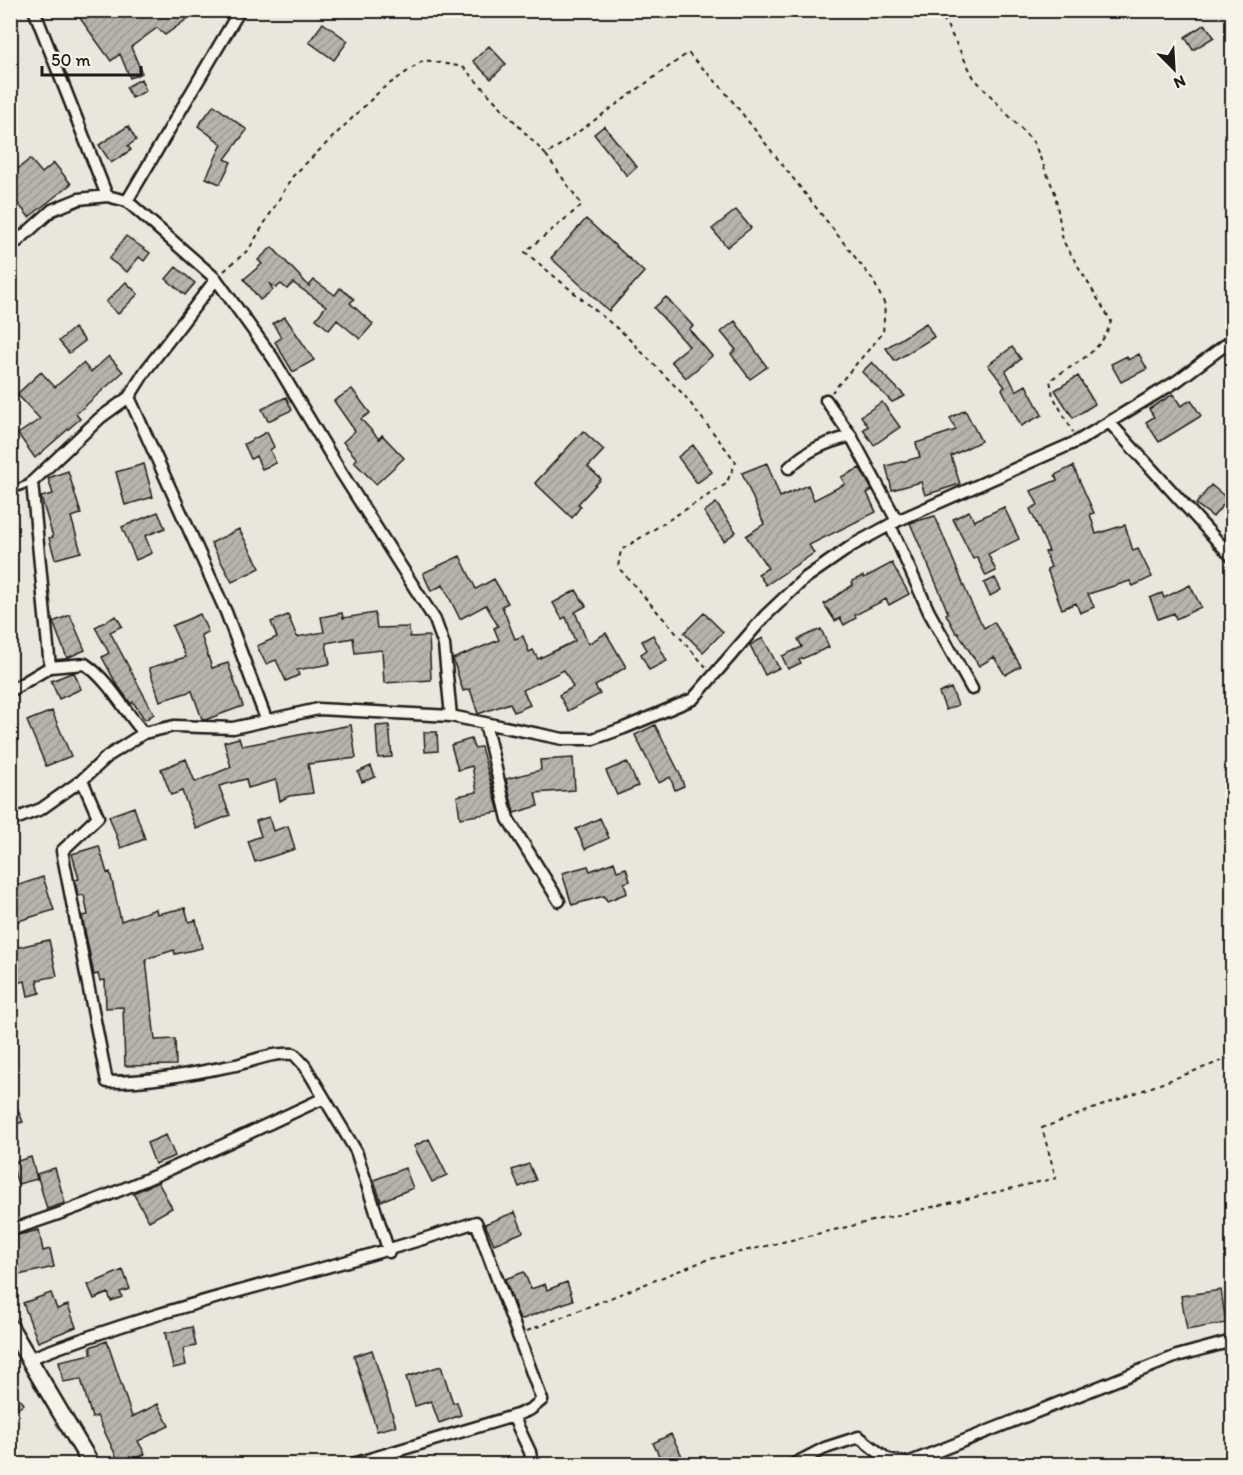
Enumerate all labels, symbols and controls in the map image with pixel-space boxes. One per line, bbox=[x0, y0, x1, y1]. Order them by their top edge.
scale bar bbox=[42, 39, 141, 77]
north arrow bbox=[1144, 39, 1204, 99]
text: 50 m bbox=[51, 49, 91, 71]
text: N bbox=[1171, 71, 1189, 93]

